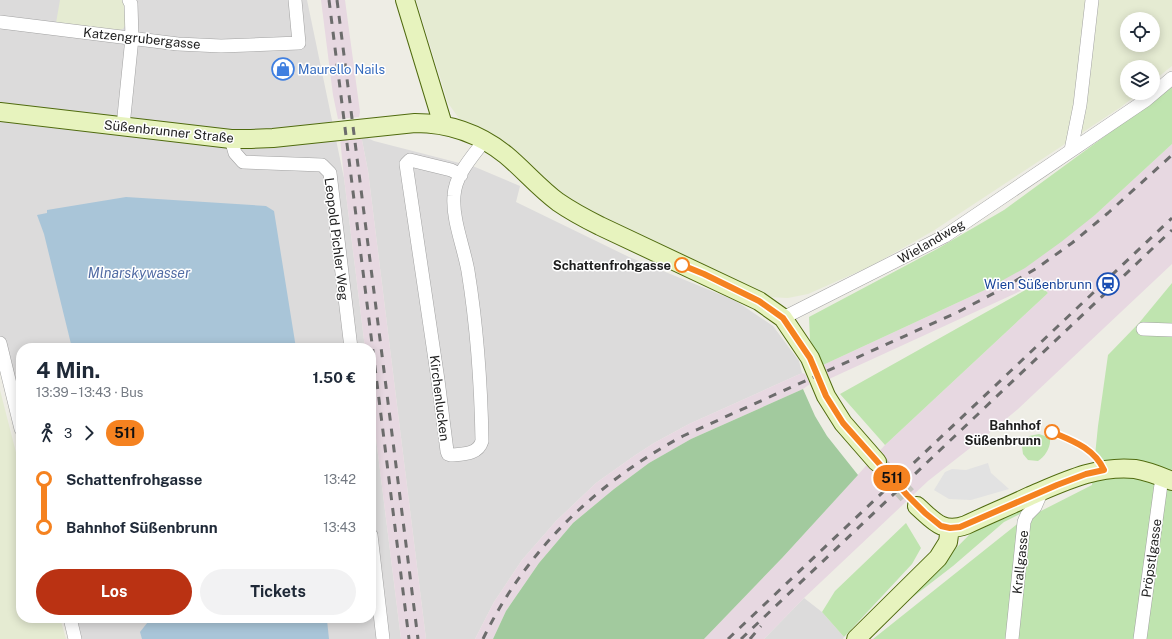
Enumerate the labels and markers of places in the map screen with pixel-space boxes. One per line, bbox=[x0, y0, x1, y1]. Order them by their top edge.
shop icon: Maurello Nails bbox=[270, 56, 296, 82]
place label: Maurello Nails bbox=[298, 62, 385, 77]
marker: Schattenfrohgasse bbox=[674, 257, 690, 273]
place label: Schattenfrohgasse bbox=[553, 258, 671, 273]
station icon: Wien Süßenbrunn bbox=[1095, 271, 1121, 297]
place label: Wien Süßenbrunn bbox=[984, 277, 1092, 292]
place label: Bahnhof Süßenbrunn bbox=[964, 418, 1041, 448]
marker: Bahnhof Süßenbrunn bbox=[1044, 424, 1060, 440]

